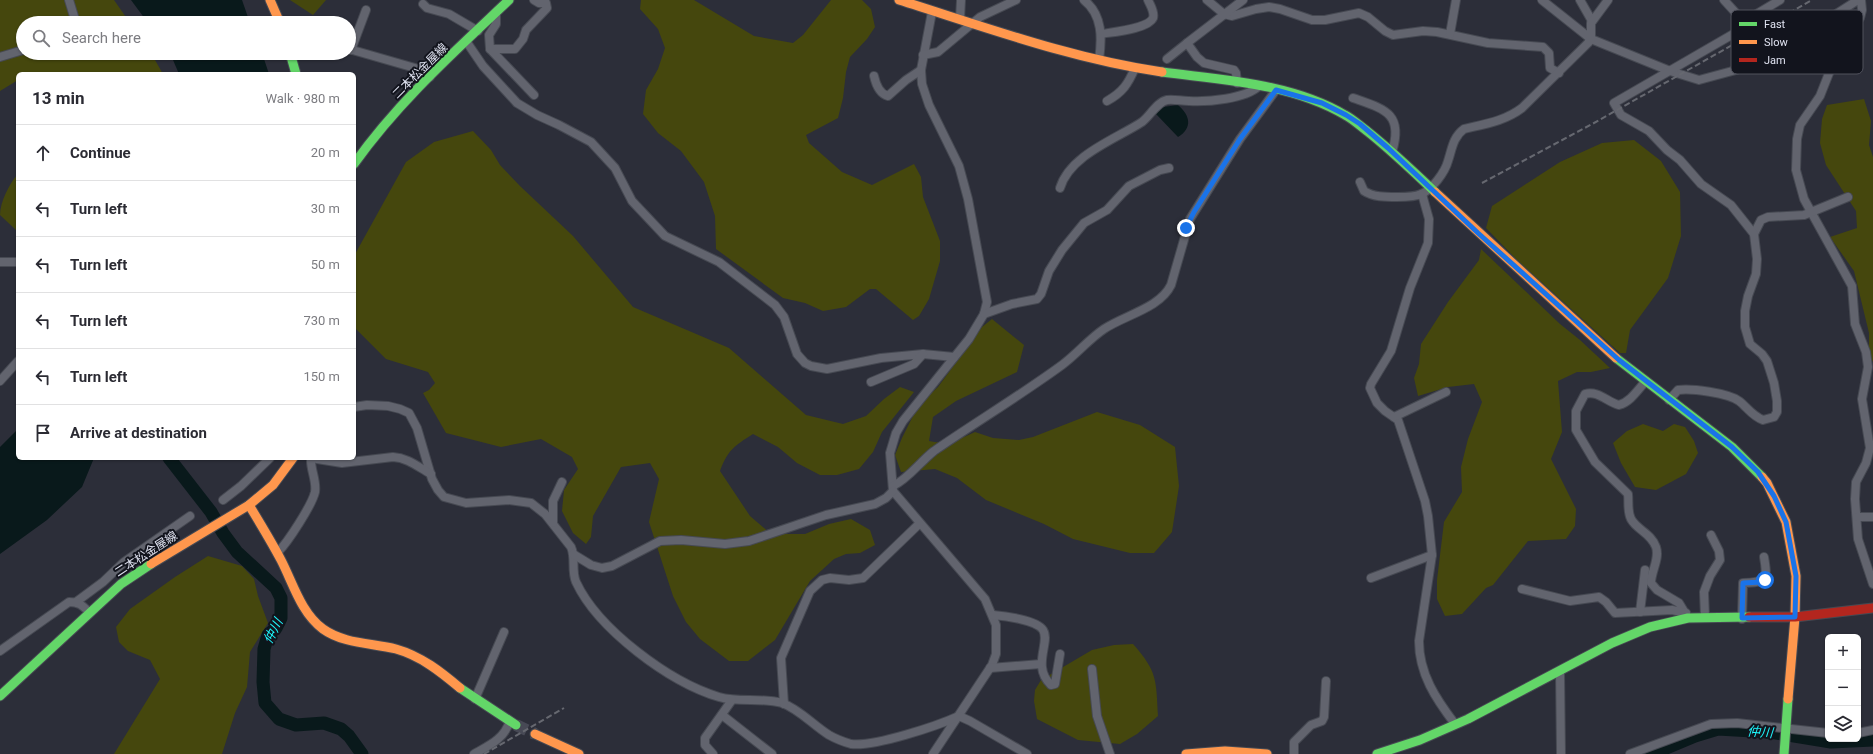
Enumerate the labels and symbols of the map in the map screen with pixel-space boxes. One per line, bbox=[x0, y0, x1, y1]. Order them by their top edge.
legend bbox=[1731, 10, 1863, 74]
text: Fast bbox=[1764, 18, 1786, 31]
text: Slow bbox=[1764, 36, 1788, 49]
street label: 二本松金屋線 bbox=[390, 41, 450, 101]
text: Jam bbox=[1764, 54, 1786, 67]
route end bbox=[1177, 219, 1195, 237]
street label: 二本松金屋線 bbox=[112, 529, 180, 579]
route start bbox=[1756, 571, 1774, 589]
water label: 仲川 bbox=[260, 614, 286, 646]
water label: 仲川 bbox=[1747, 724, 1775, 741]

